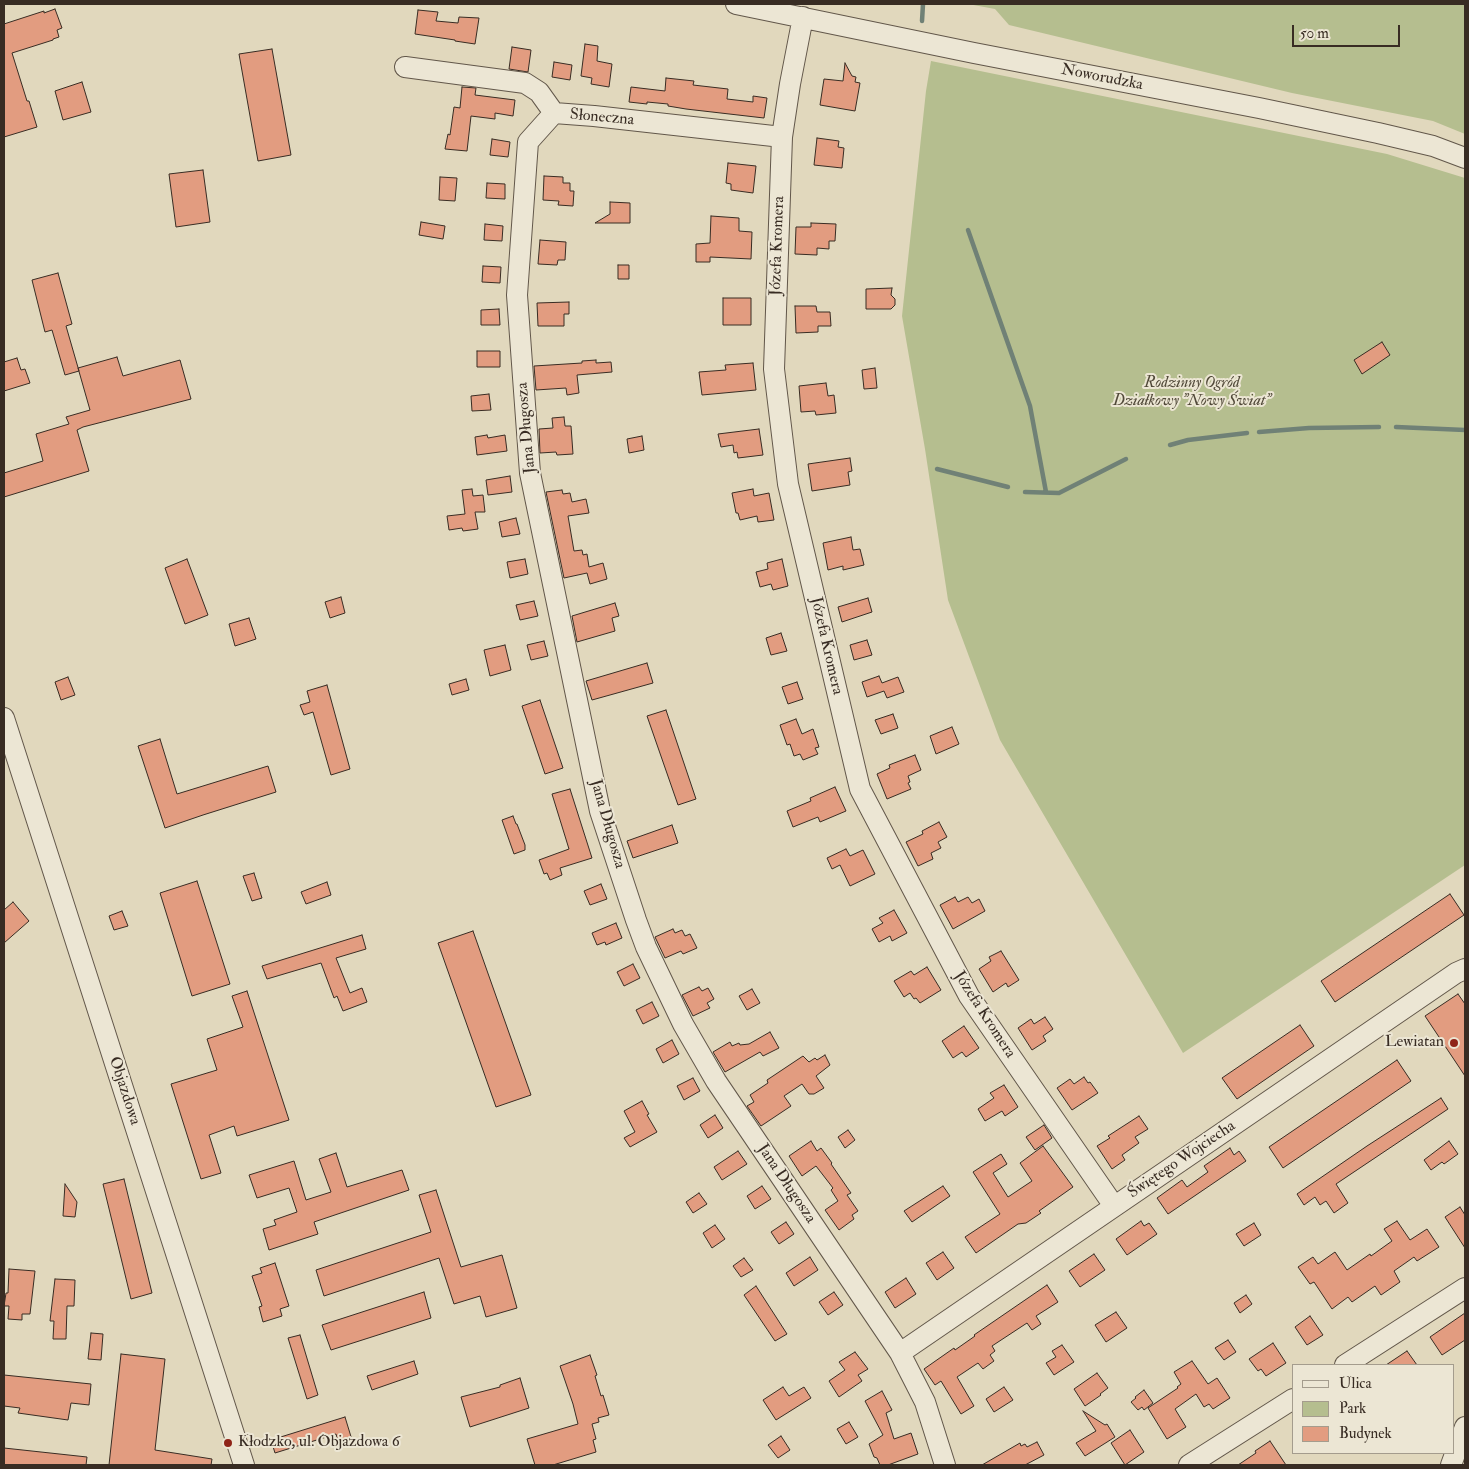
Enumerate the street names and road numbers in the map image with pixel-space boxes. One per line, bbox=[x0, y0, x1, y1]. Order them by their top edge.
street label: Noworudzka bbox=[1059, 61, 1145, 95]
street label: Słoneczna bbox=[569, 106, 635, 130]
street label: Józefa Kromera bbox=[767, 196, 789, 296]
street label: Jana Długosza bbox=[513, 382, 541, 474]
street label: Józefa Kromera bbox=[805, 595, 847, 697]
street label: Jana Długosza bbox=[585, 777, 629, 871]
street label: Józefa Kromera bbox=[949, 968, 1019, 1062]
street label: Objazdowa bbox=[104, 1054, 144, 1128]
street label: Świętego Wojciecha bbox=[1125, 1117, 1239, 1203]
street label: Jana Długosza bbox=[752, 1141, 820, 1227]

